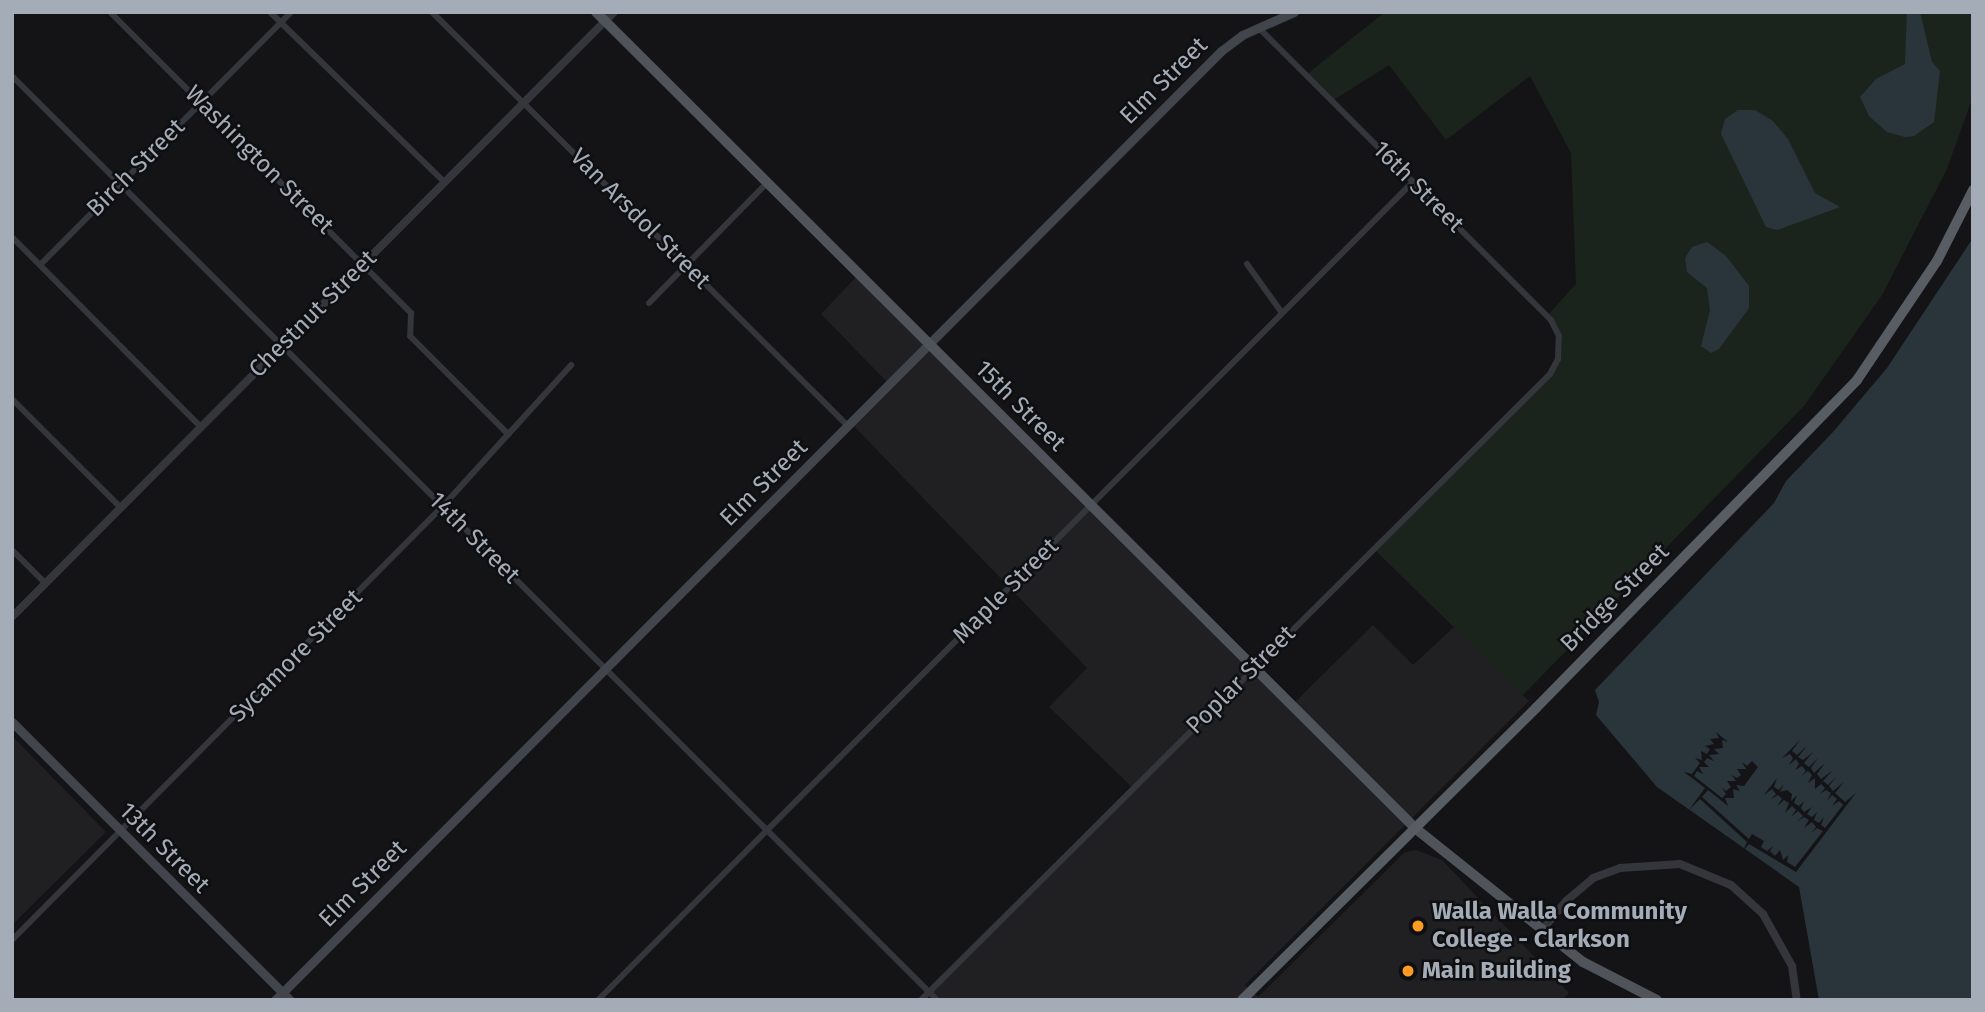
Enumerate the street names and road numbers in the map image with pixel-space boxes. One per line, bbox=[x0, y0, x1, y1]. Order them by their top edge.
street label: Elm Street bbox=[1114, 31, 1214, 131]
street label: Washington Street bbox=[179, 80, 339, 240]
street label: Birch Street bbox=[81, 113, 191, 223]
street label: 16th Street bbox=[1366, 135, 1470, 239]
street label: Van Arsdol Street bbox=[564, 143, 716, 295]
street label: Chestnut Street bbox=[243, 244, 383, 384]
street label: 15th Street bbox=[969, 355, 1071, 457]
street label: Elm Street bbox=[714, 433, 814, 533]
street label: 14th Street bbox=[422, 486, 526, 590]
street label: Maple Street bbox=[947, 532, 1065, 650]
street label: Bridge Street bbox=[1555, 538, 1675, 658]
street label: Sycamore Street bbox=[223, 583, 369, 729]
street label: Poplar Street bbox=[1181, 620, 1301, 740]
street label: 13th Street bbox=[113, 797, 215, 899]
street label: Elm Street bbox=[313, 834, 413, 934]

